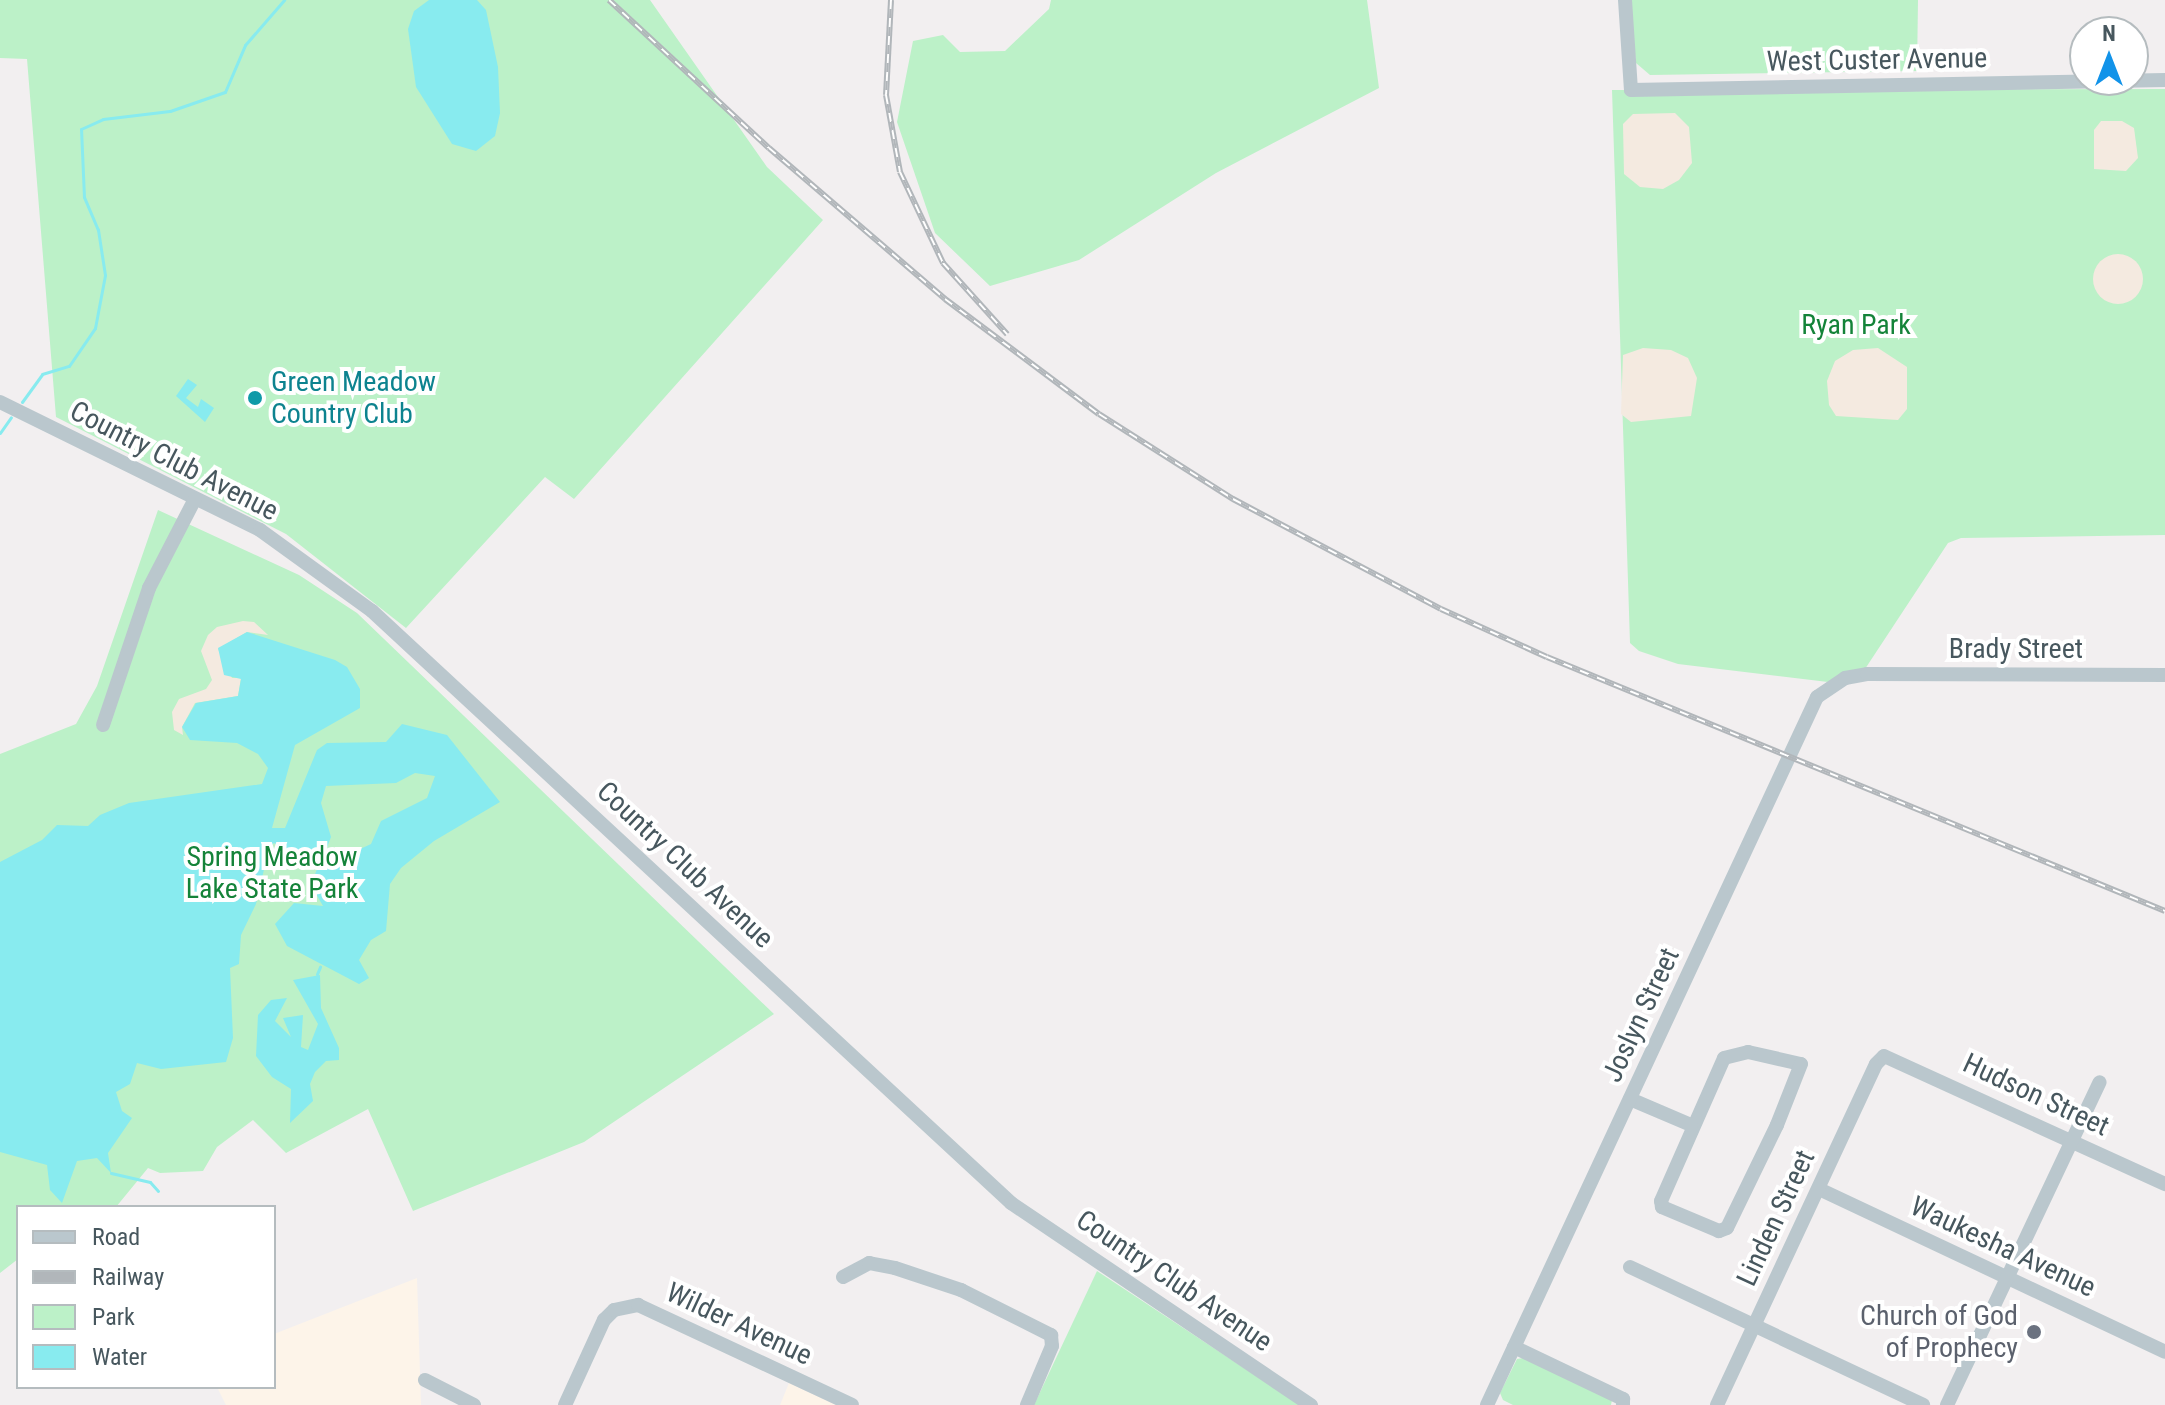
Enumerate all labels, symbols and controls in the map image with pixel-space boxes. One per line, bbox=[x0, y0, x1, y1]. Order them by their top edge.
north arrow bbox=[2069, 16, 2149, 96]
text: N bbox=[2102, 21, 2116, 46]
street label: West Custer Avenue bbox=[1766, 41, 1988, 79]
park label: Ryan Park bbox=[1801, 308, 1911, 342]
place label: Green Meadow Country Club bbox=[271, 365, 436, 431]
marker: Green Meadow Country Club bbox=[246, 389, 264, 407]
street label: Country Club Avenue bbox=[64, 394, 284, 528]
street label: Brady Street bbox=[1949, 632, 2083, 666]
street label: Country Club Avenue bbox=[590, 775, 780, 955]
park label: Spring Meadow Lake State Park bbox=[186, 840, 358, 906]
street label: Joslyn Street bbox=[1595, 943, 1687, 1087]
street label: Hudson Street bbox=[1958, 1047, 2114, 1143]
street label: Linden Street bbox=[1730, 1145, 1822, 1291]
street label: Waukesha Avenue bbox=[1905, 1190, 2101, 1304]
street label: Country Club Avenue bbox=[1070, 1203, 1278, 1359]
legend bbox=[16, 1205, 276, 1389]
text: Road bbox=[92, 1223, 140, 1251]
text: Railway bbox=[92, 1263, 164, 1291]
street label: Wilder Avenue bbox=[661, 1276, 817, 1372]
place label: Church of God of Prophecy bbox=[1860, 1299, 2018, 1365]
text: Park bbox=[92, 1303, 135, 1331]
marker: Church of God of Prophecy bbox=[2025, 1323, 2043, 1341]
text: Water bbox=[92, 1343, 147, 1371]

